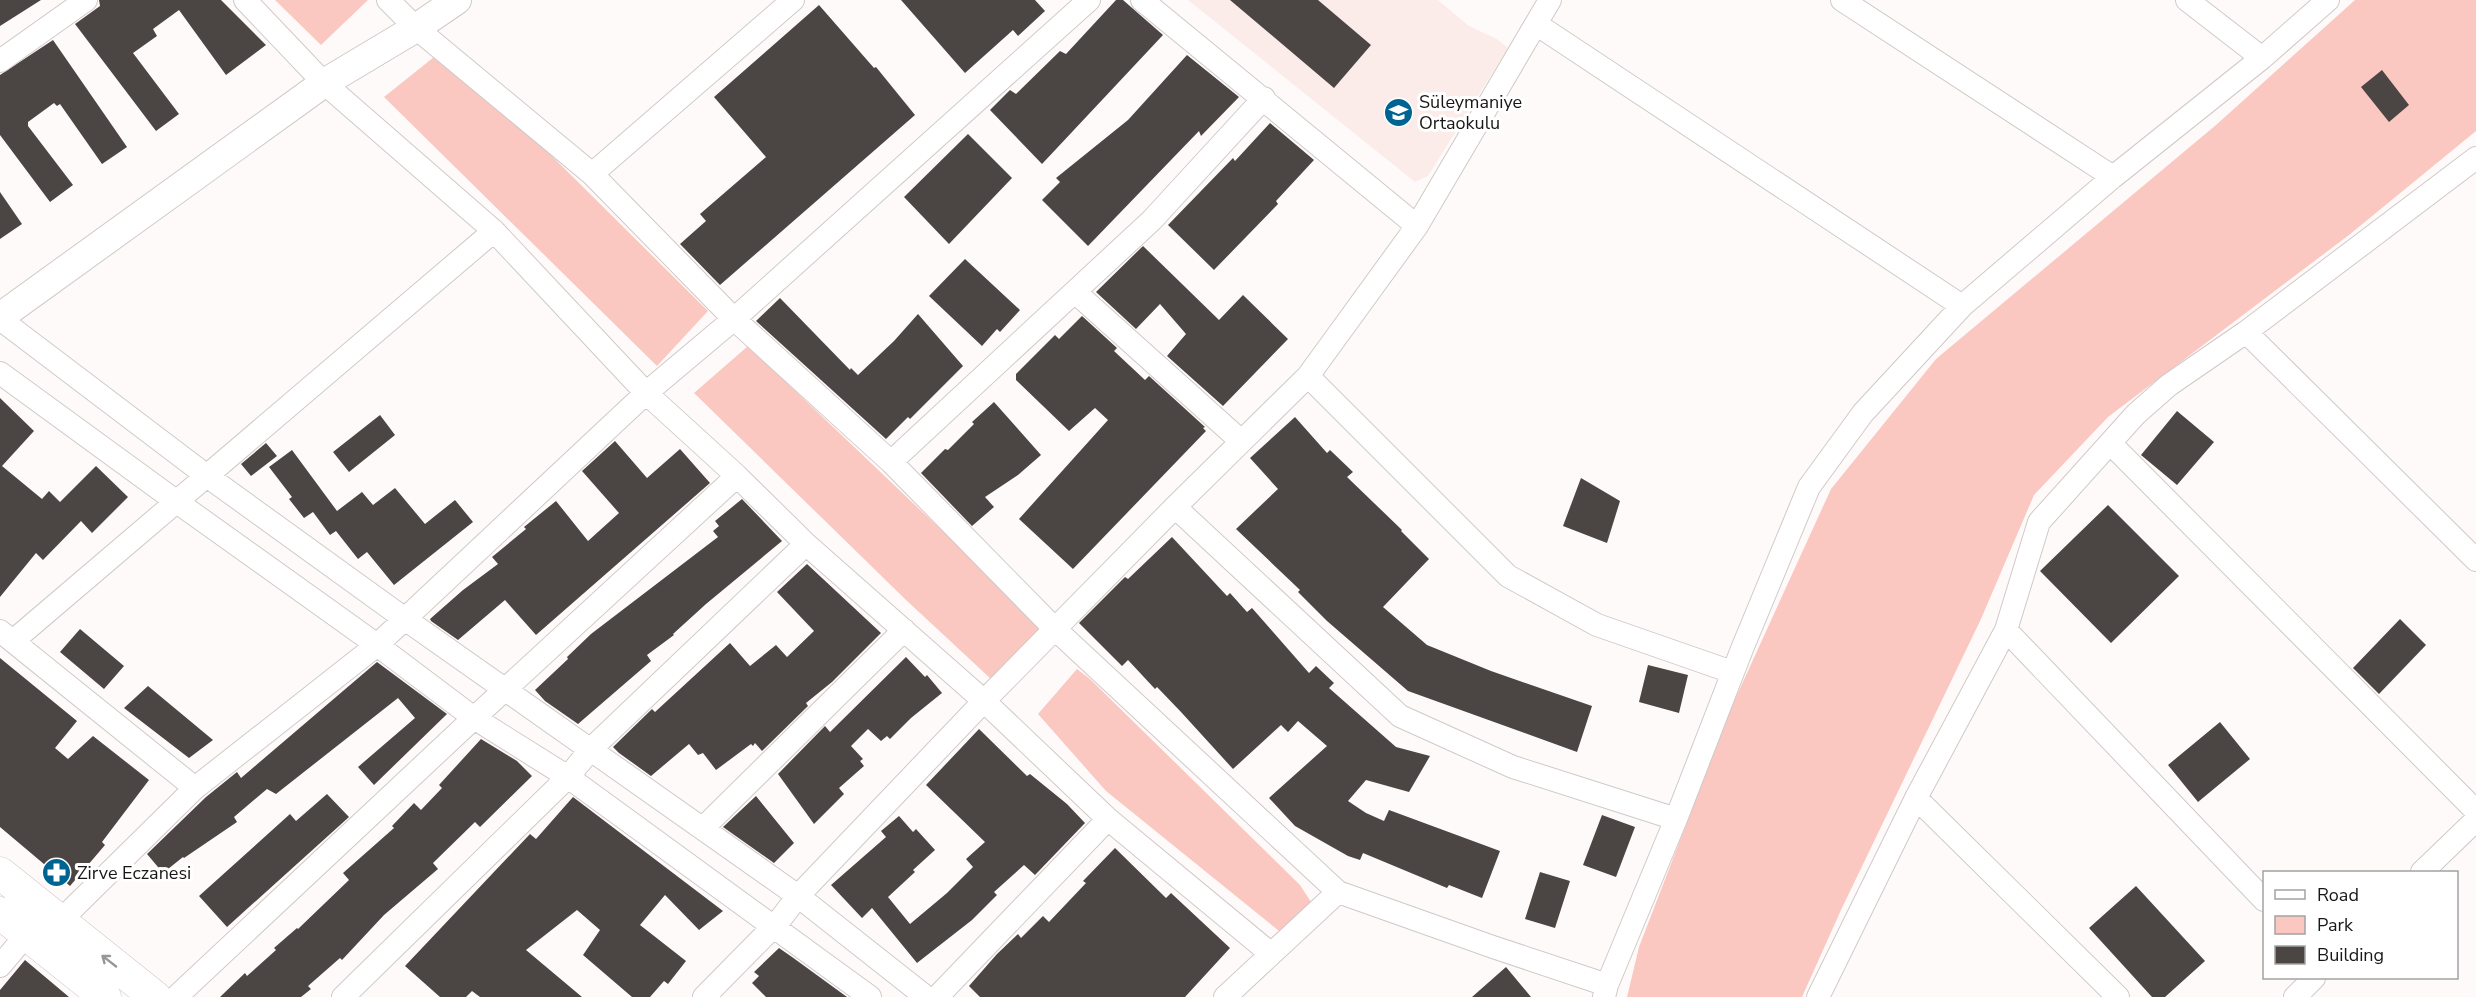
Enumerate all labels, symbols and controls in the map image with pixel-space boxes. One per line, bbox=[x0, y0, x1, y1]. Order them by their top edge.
place label: Süleymaniye Ortaokulu bbox=[1419, 90, 1522, 135]
school or university icon: Süleymaniye Ortaokulu bbox=[1382, 96, 1414, 128]
pharmacy icon: Zirve Eczanesi bbox=[40, 857, 72, 889]
place label: Zirve Eczanesi bbox=[77, 861, 191, 885]
legend bbox=[2263, 871, 2458, 979]
text: Road bbox=[2317, 883, 2359, 907]
text: Park bbox=[2317, 913, 2354, 937]
text: Building bbox=[2317, 943, 2384, 967]
one-way arrow bbox=[101, 955, 117, 968]

